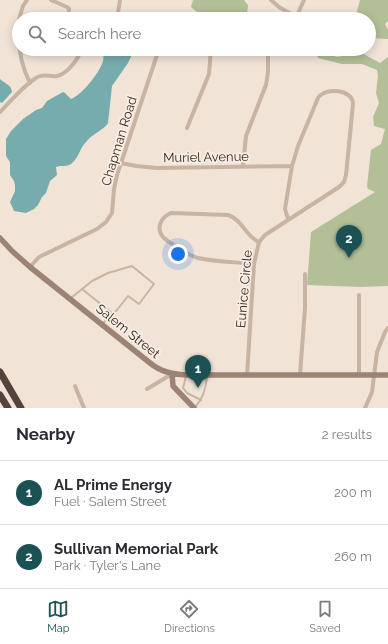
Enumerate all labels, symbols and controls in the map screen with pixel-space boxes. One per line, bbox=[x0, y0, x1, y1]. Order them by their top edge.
search box bbox=[12, 12, 376, 56]
icon: search bbox=[26, 23, 48, 45]
text: Search here bbox=[58, 25, 141, 43]
street label: Chapman Road bbox=[98, 94, 140, 188]
street label: Muriel Avenue bbox=[163, 149, 249, 165]
pin: 2 bbox=[336, 225, 362, 258]
your location bbox=[168, 244, 188, 264]
street label: Eunice Circle bbox=[233, 249, 255, 329]
street label: Salem Street bbox=[93, 301, 163, 362]
pin: 1 bbox=[185, 355, 211, 388]
text: Nearby bbox=[16, 424, 75, 444]
text: 2 results bbox=[322, 427, 372, 442]
text: AL Prime Energy bbox=[54, 476, 172, 494]
text: 1 bbox=[26, 485, 32, 500]
text: 200 m bbox=[334, 485, 372, 500]
text: Fuel · Salem Street bbox=[54, 494, 166, 509]
text: Sullivan Memorial Park bbox=[54, 540, 218, 558]
text: 2 bbox=[25, 549, 33, 564]
text: 260 m bbox=[334, 549, 372, 564]
text: Park · Tyler's Lane bbox=[54, 558, 161, 573]
tab: Map bbox=[47, 598, 70, 635]
tab: Directions bbox=[164, 598, 215, 635]
tab: Saved bbox=[309, 598, 341, 635]

